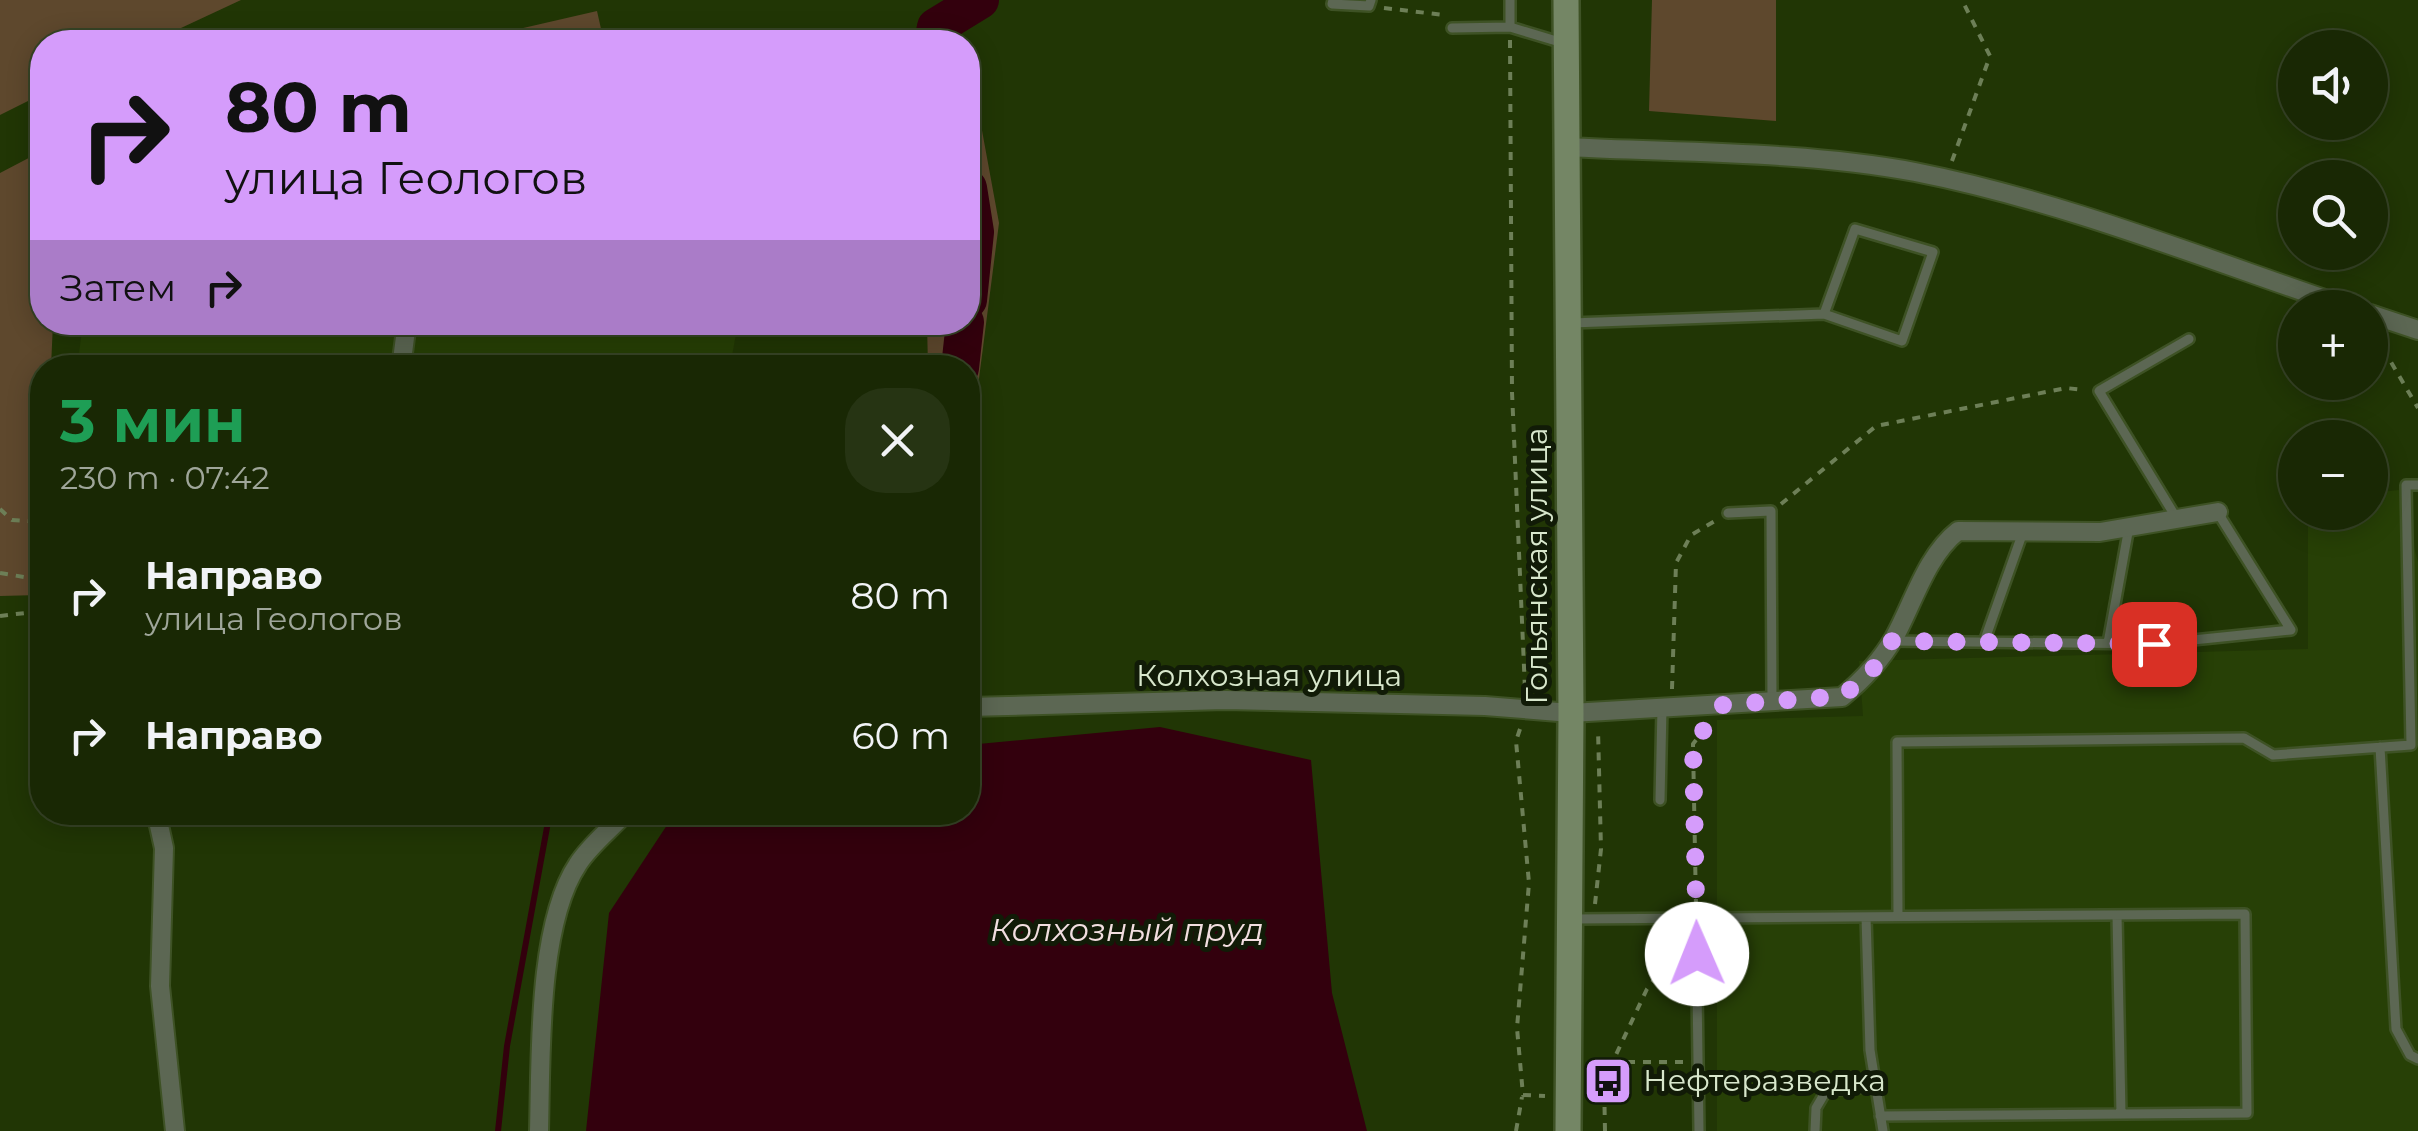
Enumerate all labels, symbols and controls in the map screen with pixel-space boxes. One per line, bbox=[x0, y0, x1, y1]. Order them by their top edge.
map controls bbox=[2278, 30, 2388, 530]
button: sound bbox=[2278, 30, 2388, 140]
text: 80 m bbox=[225, 64, 412, 150]
icon: right bbox=[60, 70, 190, 200]
text: улица Геологов bbox=[225, 150, 587, 205]
button: search bbox=[2278, 160, 2388, 270]
icon: right bbox=[196, 260, 251, 315]
text: Затем bbox=[60, 264, 176, 311]
button: + bbox=[2278, 290, 2388, 400]
text: 3 мин bbox=[60, 384, 246, 457]
button: close bbox=[845, 388, 950, 493]
button: − bbox=[2278, 420, 2388, 530]
street label: Гольянская улица bbox=[1518, 428, 1555, 704]
text: 230 m · 07:42 bbox=[60, 458, 270, 497]
text: Направо bbox=[145, 552, 323, 599]
icon: right bbox=[60, 568, 115, 623]
text: 80 m bbox=[850, 572, 950, 619]
text: улица Геологов bbox=[145, 599, 403, 638]
pin bbox=[2112, 602, 2197, 687]
icon: arrive bbox=[2127, 617, 2182, 672]
street label: Колхозная улица bbox=[1136, 657, 1402, 694]
icon: right bbox=[60, 708, 115, 763]
text: Направо bbox=[145, 712, 323, 759]
text: 60 m bbox=[851, 712, 950, 759]
position arrow bbox=[1645, 902, 1749, 1006]
water label: Колхозный пруд bbox=[990, 910, 1264, 949]
bus stop icon: Нефтеразведка bbox=[1582, 1055, 1634, 1107]
place label: Нефтеразведка bbox=[1643, 1062, 1886, 1099]

